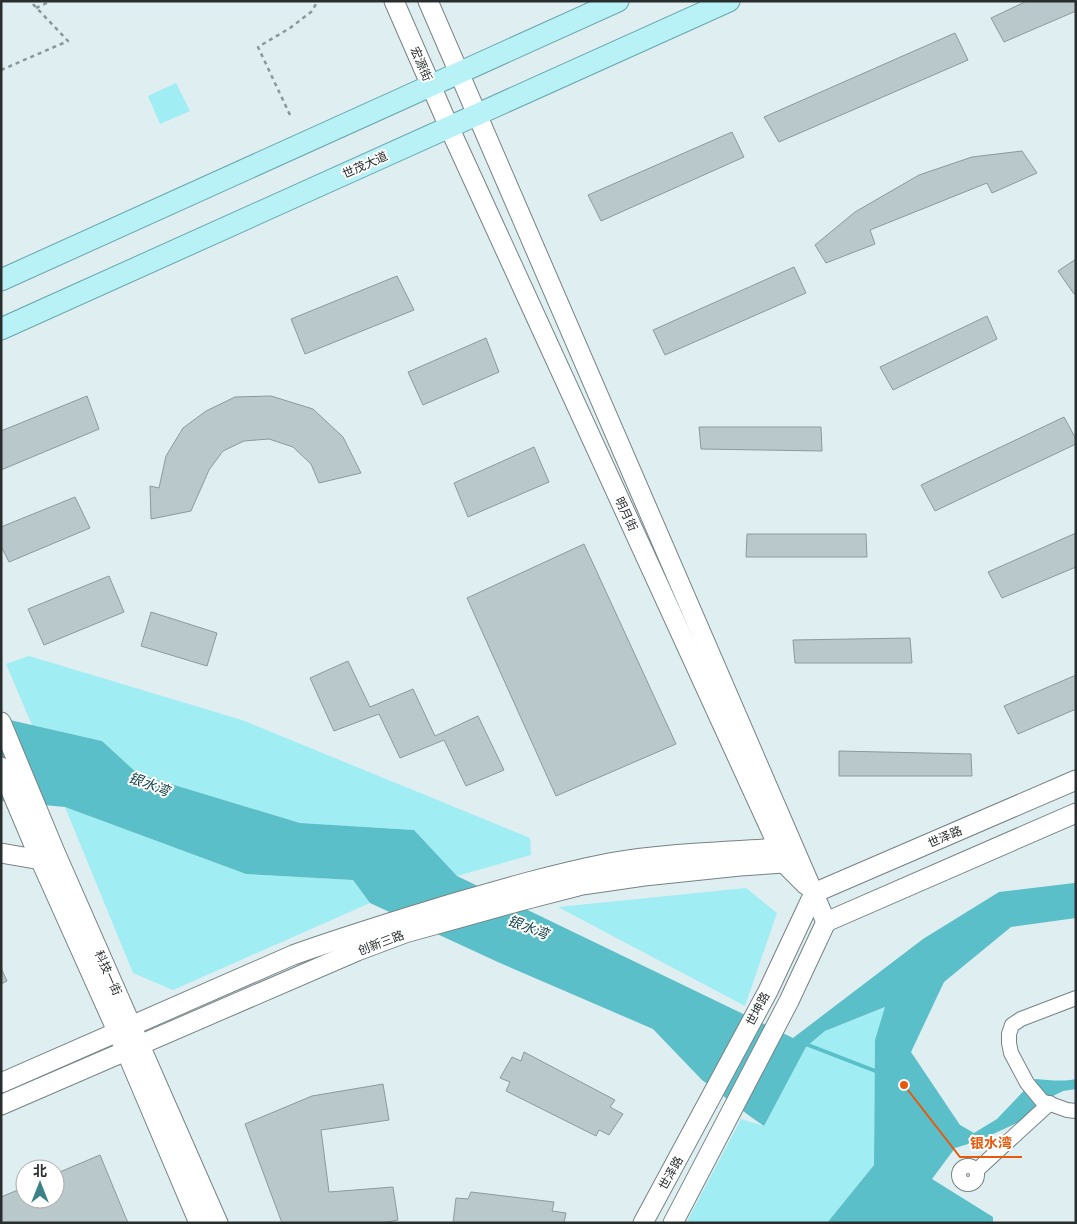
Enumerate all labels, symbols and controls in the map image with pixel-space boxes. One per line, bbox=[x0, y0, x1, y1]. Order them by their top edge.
street label: 宏源街 bbox=[408, 45, 434, 83]
street label: 世茂大道 bbox=[340, 149, 390, 181]
street label: 明月街 bbox=[612, 495, 640, 533]
water label: 银水湾 bbox=[127, 769, 173, 800]
street label: 世泽路 bbox=[926, 824, 964, 850]
water label: 银水湾 bbox=[506, 912, 552, 943]
street label: 创新三路 bbox=[356, 928, 406, 958]
street label: 科技一街 bbox=[92, 948, 124, 998]
street label: 世坤路 bbox=[743, 990, 773, 1028]
callout: 银水湾 bbox=[960, 1128, 1022, 1157]
text: 银水湾 bbox=[970, 1135, 1012, 1151]
street label: 世泽路 bbox=[656, 1154, 686, 1192]
north arrow bbox=[15, 1159, 65, 1209]
text: 北 bbox=[33, 1163, 47, 1179]

